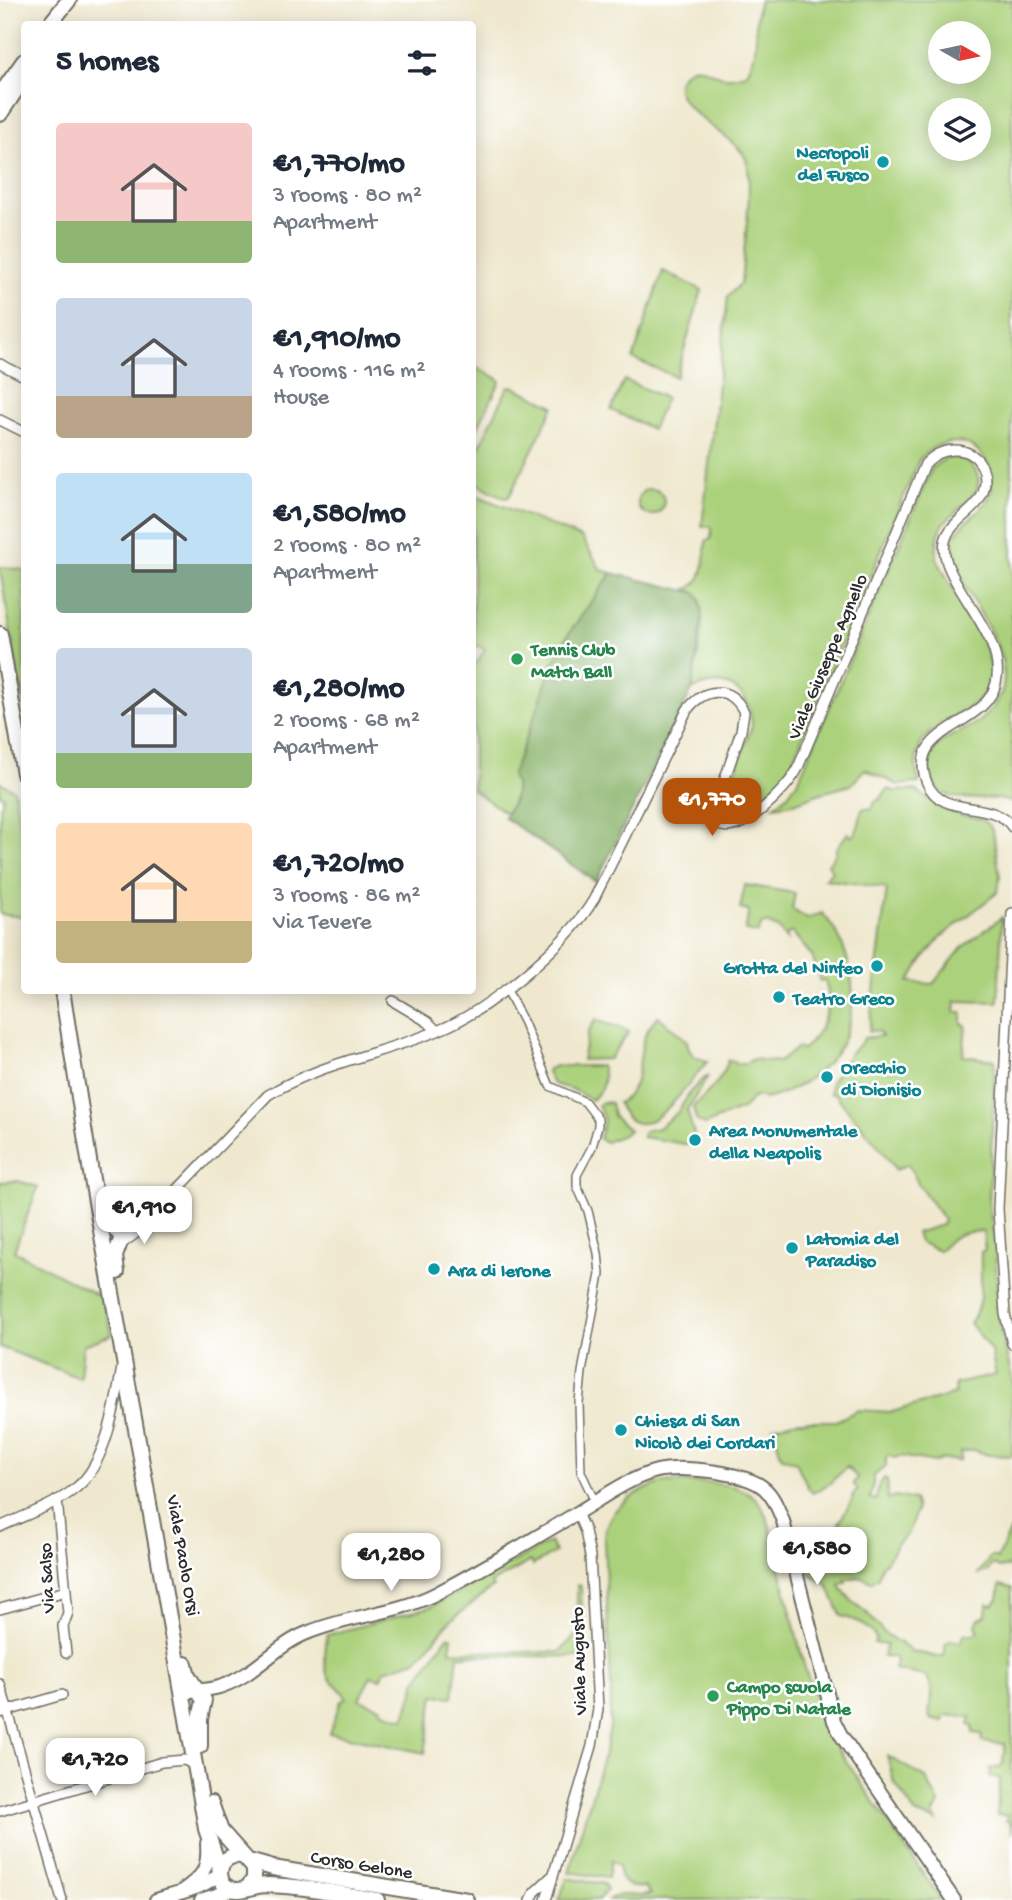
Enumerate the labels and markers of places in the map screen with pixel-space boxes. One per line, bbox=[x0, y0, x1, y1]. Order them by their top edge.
place label: Necropoli del Fusco bbox=[796, 143, 869, 188]
marker: Necropoli del Fusco bbox=[875, 154, 891, 170]
place label: Tennis Club Match Ball bbox=[529, 640, 615, 685]
marker: Tennis Club Match Ball bbox=[509, 651, 525, 667]
pin: €1,770 bbox=[655, 778, 769, 838]
place label: Grotta del Ninfeo bbox=[723, 958, 863, 981]
marker: Grotta del Ninfeo bbox=[869, 958, 885, 974]
marker: Teatro Greco bbox=[771, 989, 787, 1005]
place label: Teatro Greco bbox=[791, 989, 894, 1012]
place label: Orecchio di Dionisio bbox=[841, 1058, 921, 1103]
marker: Orecchio di Dionisio bbox=[819, 1069, 835, 1085]
place label: Area Monumentale della Neapolis bbox=[708, 1121, 859, 1166]
marker: Area Monumentale della Neapolis bbox=[687, 1132, 703, 1148]
pin: €1,910 bbox=[87, 1186, 201, 1246]
place label: Latomia del Paradiso bbox=[805, 1229, 899, 1274]
marker: Latomia del Paradiso bbox=[784, 1240, 800, 1256]
marker: Ara di Ierone bbox=[426, 1261, 442, 1277]
place label: Ara di Ierone bbox=[447, 1261, 552, 1284]
place label: Chiesa di San Nicolò dei Cordari bbox=[634, 1411, 775, 1456]
marker: Chiesa di San Nicolò dei Cordari bbox=[613, 1422, 629, 1438]
pin: €1,580 bbox=[760, 1528, 874, 1587]
pin: €1,280 bbox=[334, 1534, 448, 1593]
place label: Campo scuola Pippo Di Natale bbox=[726, 1677, 852, 1722]
marker: Campo scuola Pippo Di Natale bbox=[705, 1688, 721, 1704]
pin: €1,720 bbox=[38, 1738, 152, 1798]

